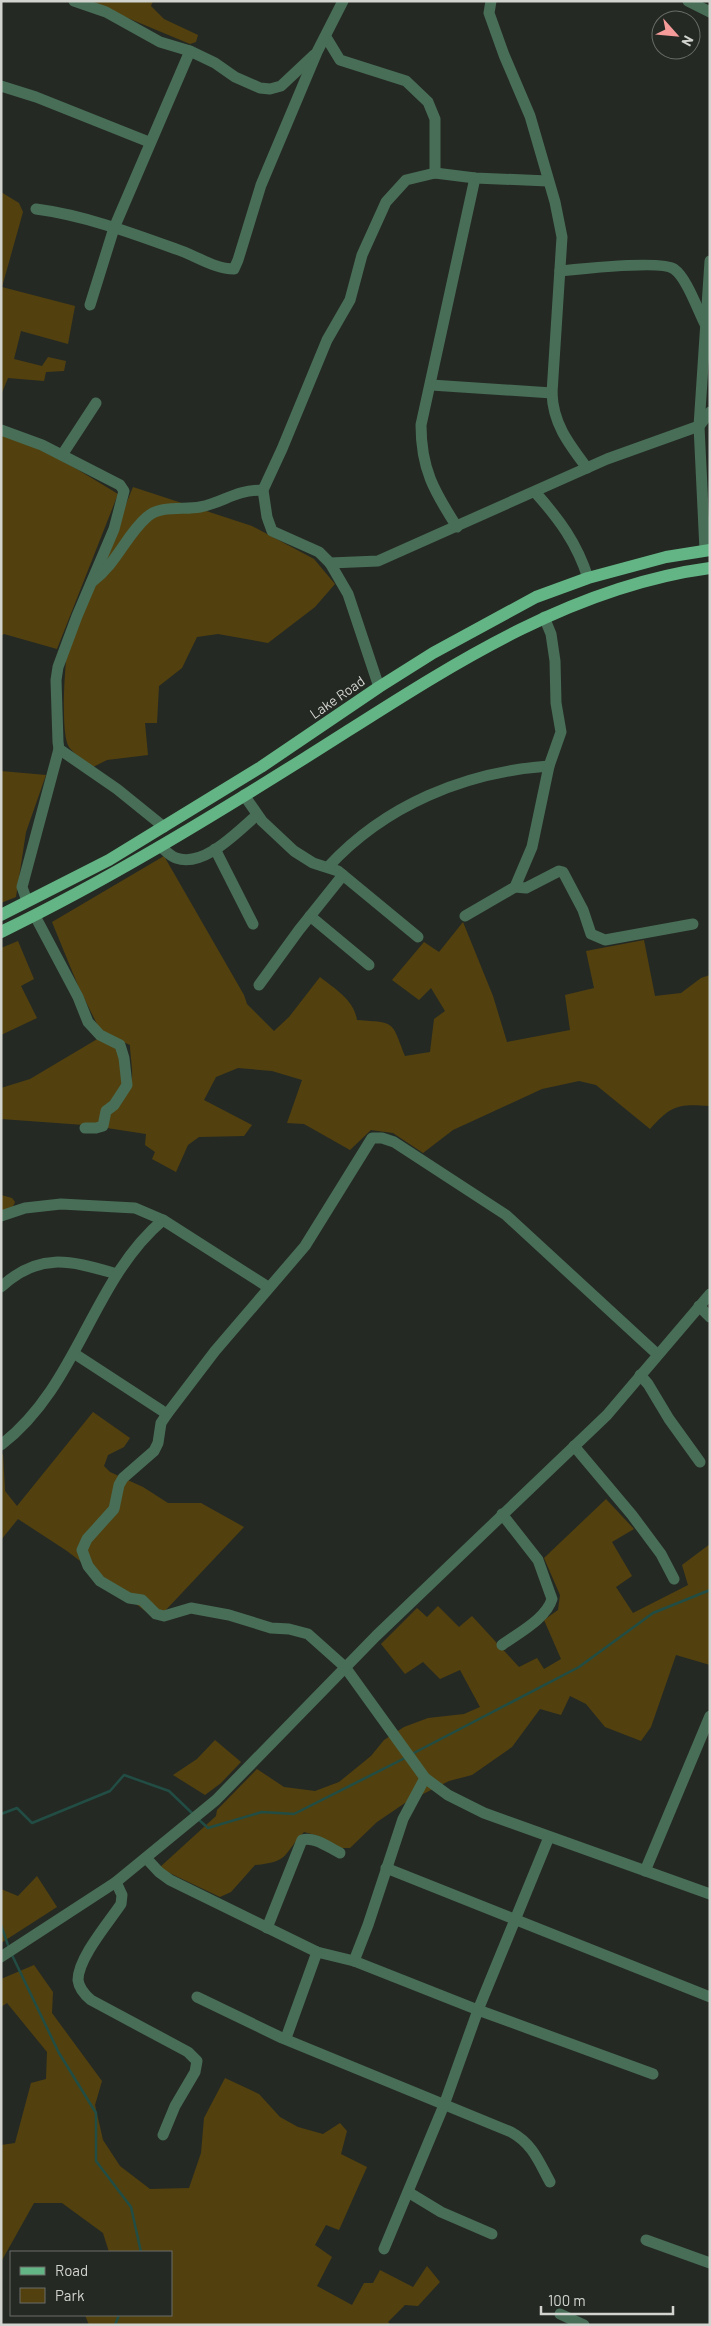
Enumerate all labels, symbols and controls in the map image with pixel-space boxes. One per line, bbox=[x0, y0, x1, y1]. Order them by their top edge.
north arrow bbox=[651, 10, 701, 60]
text: N bbox=[678, 33, 698, 49]
street label: Lake Road bbox=[306, 672, 368, 722]
legend bbox=[10, 2251, 172, 2316]
text: Road bbox=[55, 2261, 88, 2279]
scale bar bbox=[541, 2284, 674, 2316]
text: Park bbox=[55, 2286, 85, 2304]
text: 100 m bbox=[548, 2291, 586, 2309]

